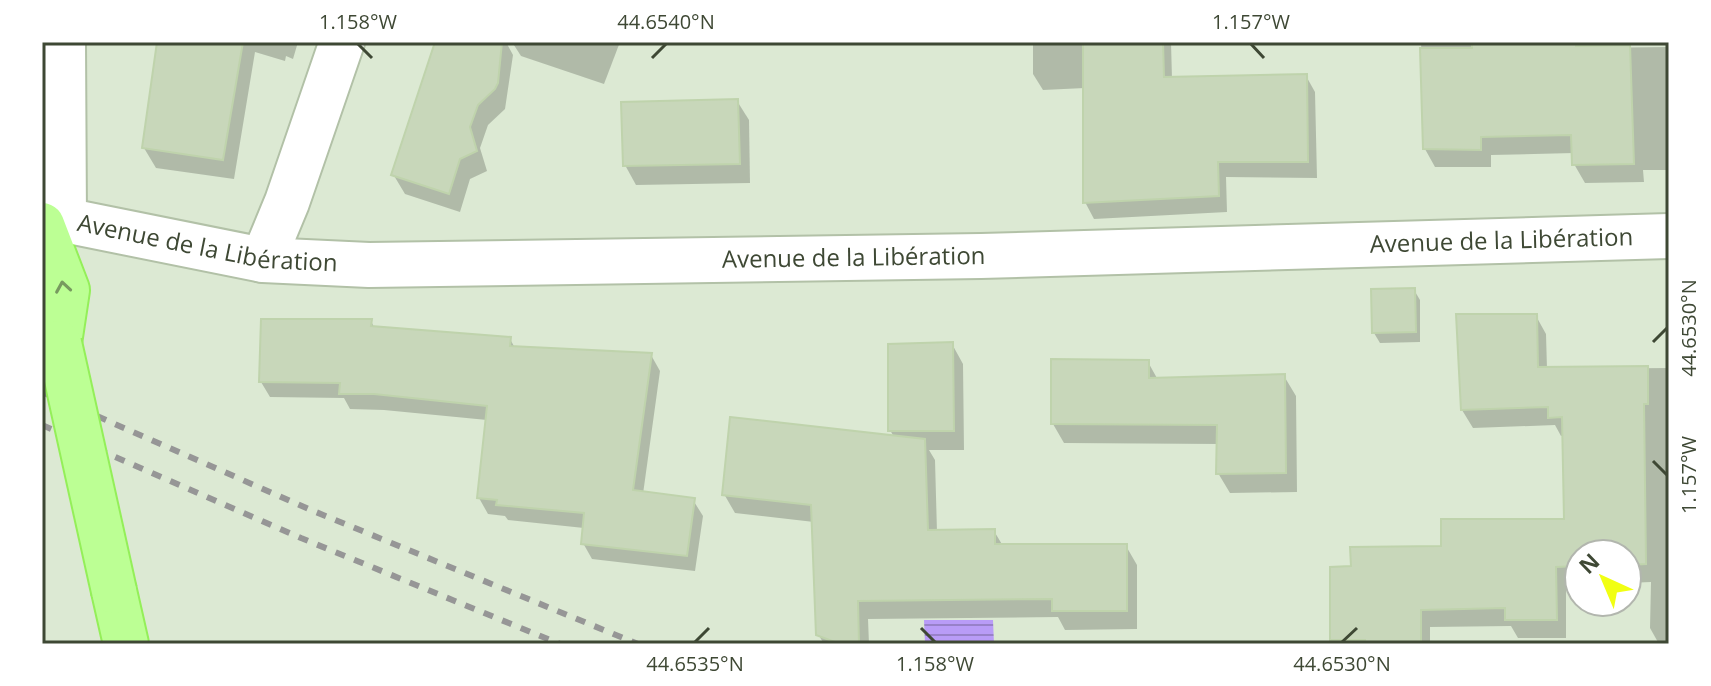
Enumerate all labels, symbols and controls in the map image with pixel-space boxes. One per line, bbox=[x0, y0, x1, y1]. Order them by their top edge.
text: 1.158°W bbox=[319, 8, 398, 35]
text: 44.6540°N bbox=[617, 8, 715, 35]
text: 1.157°W bbox=[1212, 8, 1291, 35]
street label: Avenue de la Libération bbox=[75, 205, 338, 278]
street label: Avenue de la Libération bbox=[1369, 219, 1634, 260]
street label: Avenue de la Libération bbox=[722, 238, 986, 275]
text: 44.6530°N bbox=[1675, 279, 1702, 377]
one-way arrow bbox=[56, 280, 73, 293]
text: 1.157°W bbox=[1675, 435, 1702, 514]
north arrow bbox=[1563, 538, 1643, 618]
text: N bbox=[1572, 546, 1605, 580]
text: 44.6535°N bbox=[646, 650, 744, 677]
text: 1.158°W bbox=[896, 650, 975, 677]
text: 44.6530°N bbox=[1293, 650, 1391, 677]

